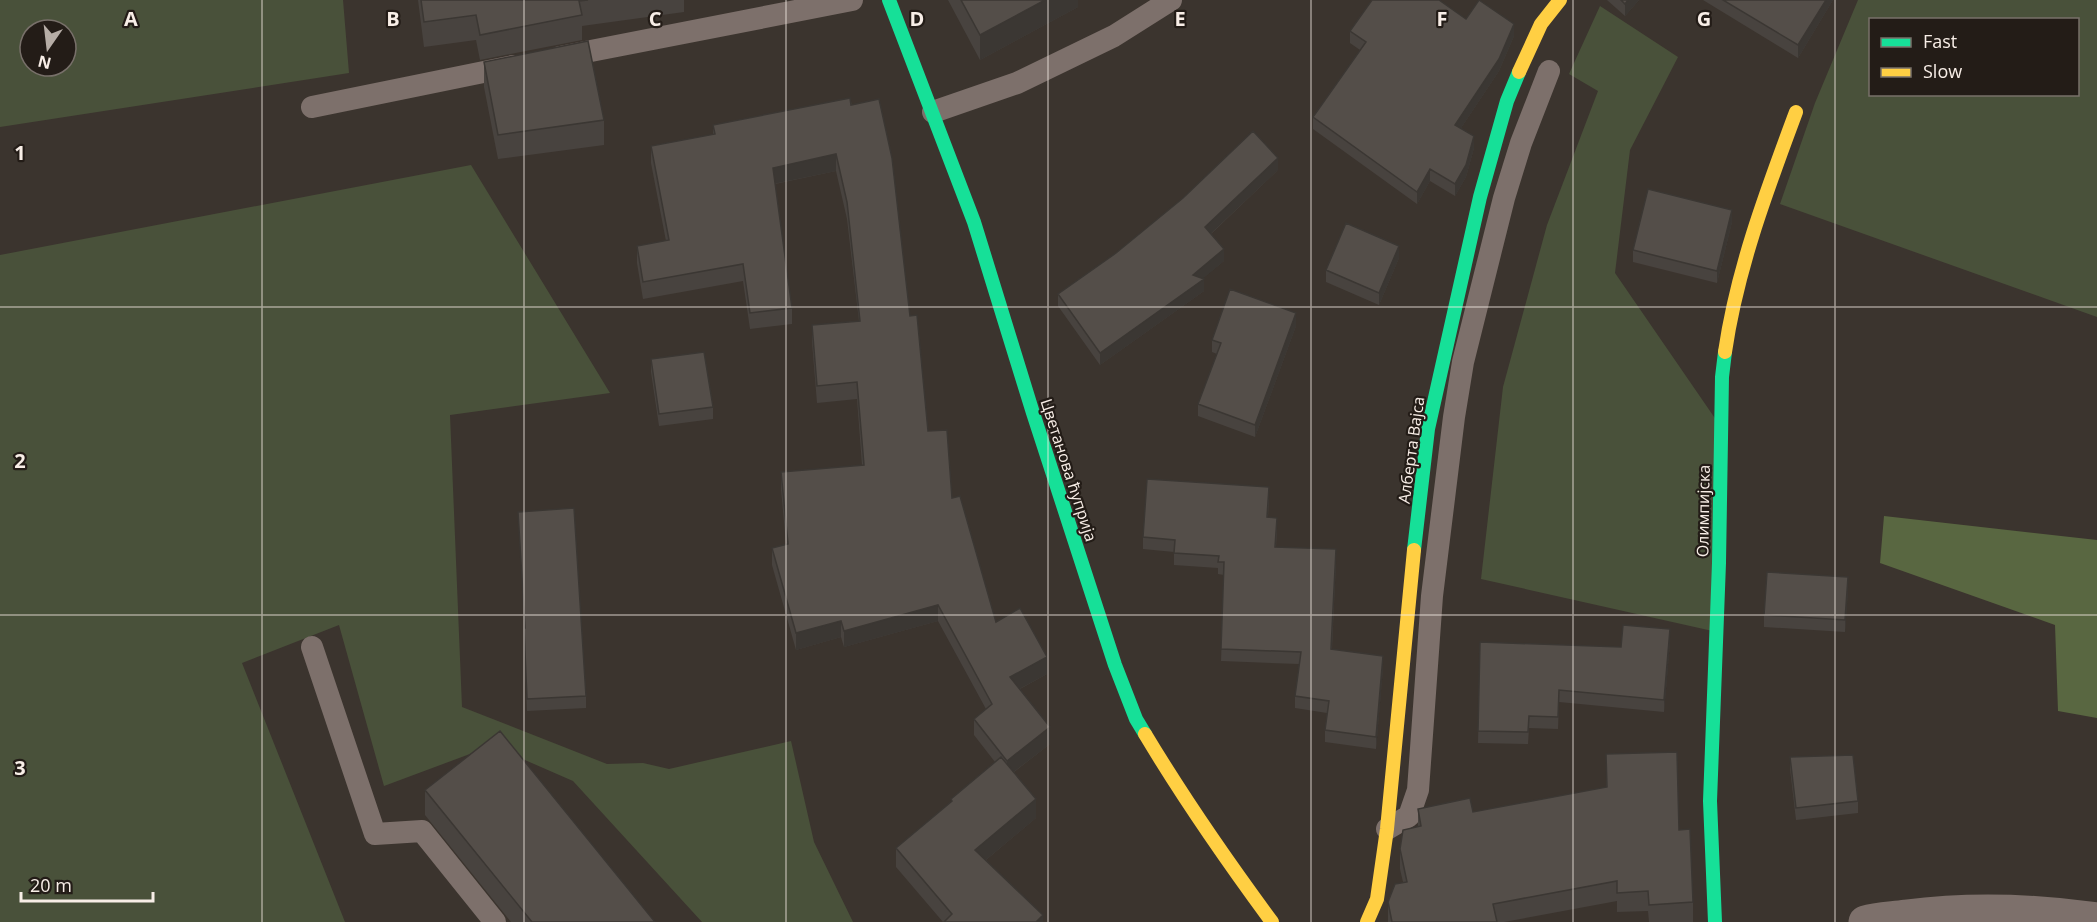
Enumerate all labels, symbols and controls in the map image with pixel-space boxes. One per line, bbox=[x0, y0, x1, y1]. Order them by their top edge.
text: A bbox=[124, 5, 138, 32]
text: B bbox=[386, 5, 400, 32]
text: C bbox=[649, 5, 662, 32]
text: D bbox=[910, 5, 924, 32]
text: E bbox=[1174, 5, 1186, 32]
text: F bbox=[1437, 5, 1447, 32]
text: G bbox=[1697, 5, 1711, 32]
north arrow bbox=[18, 18, 78, 78]
legend bbox=[1869, 18, 2079, 96]
text: Fast bbox=[1923, 29, 1957, 53]
text: N bbox=[35, 50, 53, 75]
text: Slow bbox=[1923, 59, 1962, 83]
text: 1 bbox=[14, 139, 26, 166]
street label: Алберта Вајса bbox=[1393, 395, 1429, 505]
street label: Цветанова ћуприја bbox=[1036, 396, 1102, 544]
text: 2 bbox=[14, 447, 26, 474]
street label: Олимпијска bbox=[1691, 465, 1715, 557]
text: 3 bbox=[14, 754, 26, 781]
scale bar bbox=[21, 865, 153, 903]
text: 20 m bbox=[30, 873, 72, 897]

